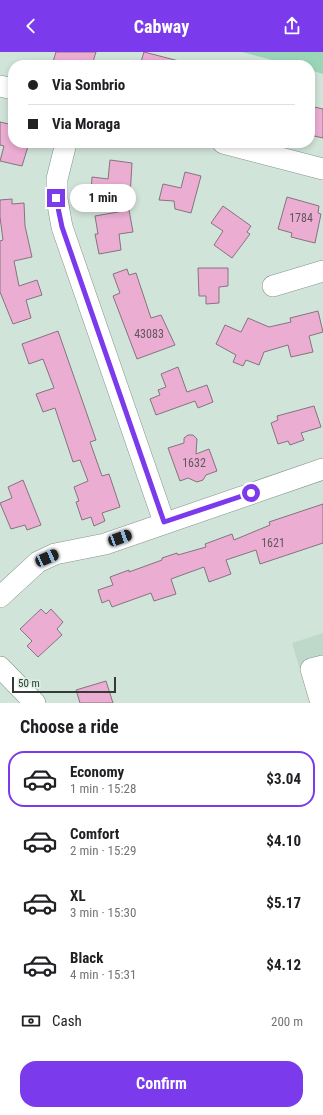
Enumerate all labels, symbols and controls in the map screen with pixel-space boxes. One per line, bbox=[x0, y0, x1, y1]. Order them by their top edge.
icon: back bbox=[20, 15, 42, 37]
icon: share bbox=[281, 15, 303, 37]
text: Cabway bbox=[134, 16, 189, 37]
text: Via Sombrio bbox=[52, 76, 125, 94]
text: Via Moraga bbox=[52, 115, 120, 133]
callout: 1 min bbox=[70, 184, 136, 212]
route end bbox=[47, 189, 65, 207]
text: 1 min bbox=[89, 190, 117, 205]
house number: 1784 bbox=[289, 211, 313, 225]
house number: 43083 bbox=[134, 327, 164, 341]
house number: 1632 bbox=[182, 456, 206, 470]
route start bbox=[242, 484, 260, 502]
car bbox=[107, 528, 133, 548]
house number: 1621 bbox=[261, 536, 285, 550]
car bbox=[34, 548, 60, 568]
scale bar bbox=[12, 675, 116, 694]
text: 50 m bbox=[18, 677, 40, 690]
text: Choose a ride bbox=[20, 716, 119, 737]
icon: car bbox=[22, 761, 58, 797]
text: Economy bbox=[70, 763, 124, 781]
text: $3.04 bbox=[266, 770, 301, 788]
text: 1 min · 15:28 bbox=[70, 781, 136, 796]
icon: car bbox=[22, 823, 58, 859]
text: Comfort bbox=[70, 825, 119, 843]
text: $4.10 bbox=[266, 832, 301, 850]
text: 2 min · 15:29 bbox=[70, 843, 136, 858]
icon: car bbox=[22, 885, 58, 921]
text: XL bbox=[70, 887, 86, 905]
text: $5.17 bbox=[266, 894, 301, 912]
text: 3 min · 15:30 bbox=[70, 905, 136, 920]
icon: car bbox=[22, 947, 58, 983]
text: Black bbox=[70, 949, 103, 967]
text: $4.12 bbox=[266, 956, 301, 974]
text: 4 min · 15:31 bbox=[70, 967, 136, 982]
icon: cash bbox=[20, 1010, 42, 1032]
text: Cash bbox=[52, 1012, 82, 1030]
text: 200 m bbox=[271, 1014, 303, 1029]
button: Confirm bbox=[20, 1061, 303, 1107]

